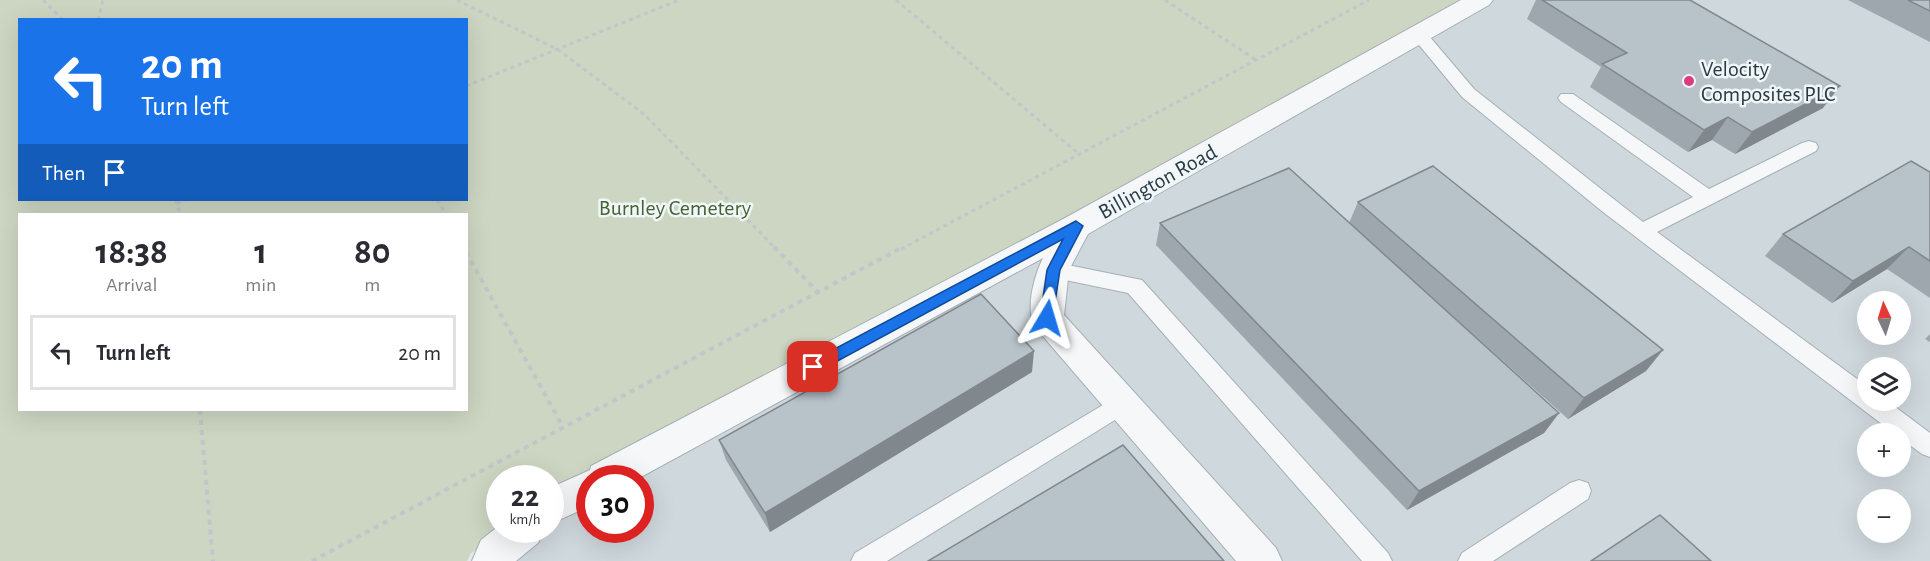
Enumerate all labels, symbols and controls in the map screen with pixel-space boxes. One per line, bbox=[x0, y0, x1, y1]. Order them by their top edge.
icon: left bbox=[42, 42, 120, 120]
text: 20 m bbox=[141, 44, 223, 86]
place label: Velocity Composites PLC bbox=[1701, 58, 1836, 105]
marker: Velocity Composites PLC bbox=[1682, 74, 1696, 88]
text: Turn left bbox=[141, 93, 229, 120]
street label: Billington Road bbox=[1095, 140, 1220, 223]
icon: arrive bbox=[98, 156, 131, 189]
text: Then bbox=[42, 162, 86, 184]
park label: Burnley Cemetery bbox=[599, 197, 752, 219]
text: 18:38 bbox=[96, 234, 168, 270]
text: 1 bbox=[254, 234, 267, 270]
text: 80 bbox=[354, 234, 390, 270]
text: Arrival bbox=[106, 275, 157, 295]
text: min bbox=[245, 275, 276, 295]
text: m bbox=[364, 275, 380, 295]
position arrow bbox=[1015, 286, 1079, 350]
north arrow bbox=[1857, 291, 1911, 345]
map controls bbox=[1857, 291, 1911, 543]
icon: left bbox=[45, 336, 78, 369]
pin bbox=[787, 341, 838, 392]
text: Turn left bbox=[96, 342, 170, 364]
text: 20 m bbox=[398, 342, 441, 364]
icon: arrive bbox=[796, 350, 829, 383]
button: layers bbox=[1857, 357, 1911, 411]
button: + bbox=[1857, 423, 1911, 477]
speed limit sign: 30 bbox=[576, 465, 654, 543]
text: 22 bbox=[511, 482, 539, 512]
button: − bbox=[1857, 489, 1911, 543]
text: km/h bbox=[510, 512, 540, 527]

